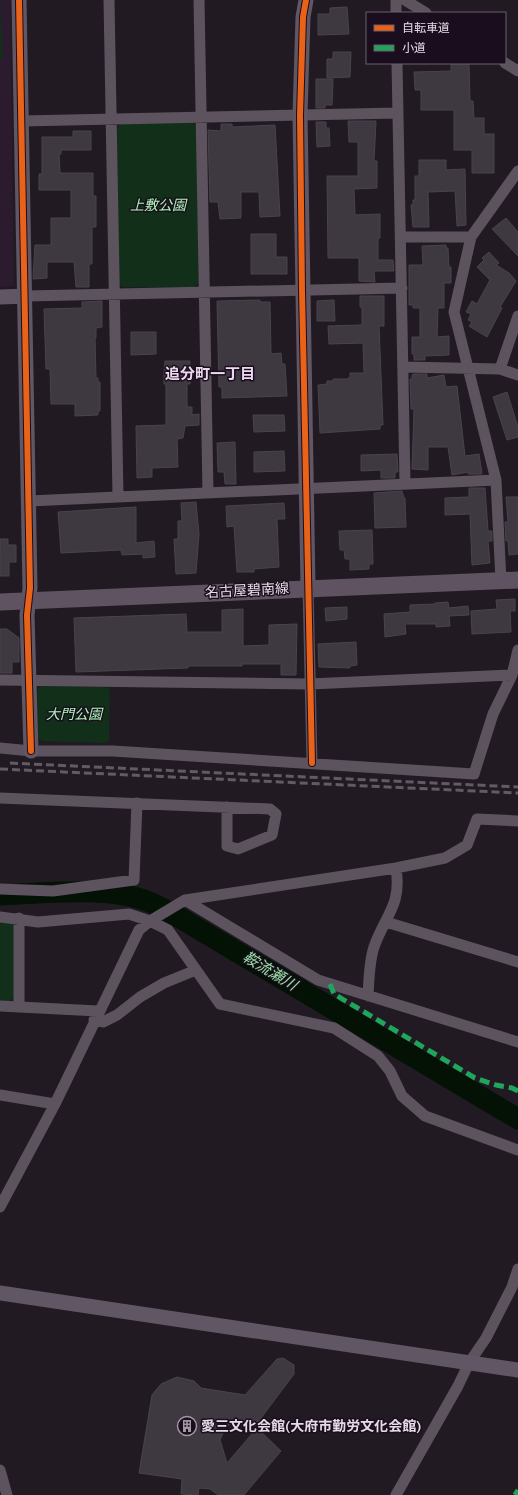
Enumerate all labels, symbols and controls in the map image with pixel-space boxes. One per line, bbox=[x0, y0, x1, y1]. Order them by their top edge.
legend bbox=[366, 12, 506, 64]
text: 自転車道 bbox=[402, 20, 450, 36]
text: 小道 bbox=[402, 40, 426, 56]
park label: 上敷公園 bbox=[130, 195, 188, 215]
district label: 追分町一丁目 bbox=[165, 363, 255, 384]
street label: 名古屋碧南線 bbox=[205, 578, 289, 602]
park label: 大門公園 bbox=[46, 704, 104, 724]
water label: 鞍流瀬川 bbox=[239, 946, 303, 996]
building icon: 愛三文化会館(大府市勤労文化会館) bbox=[176, 1415, 198, 1437]
place label: 愛三文化会館(大府市勤労文化会館) bbox=[201, 1416, 422, 1436]

